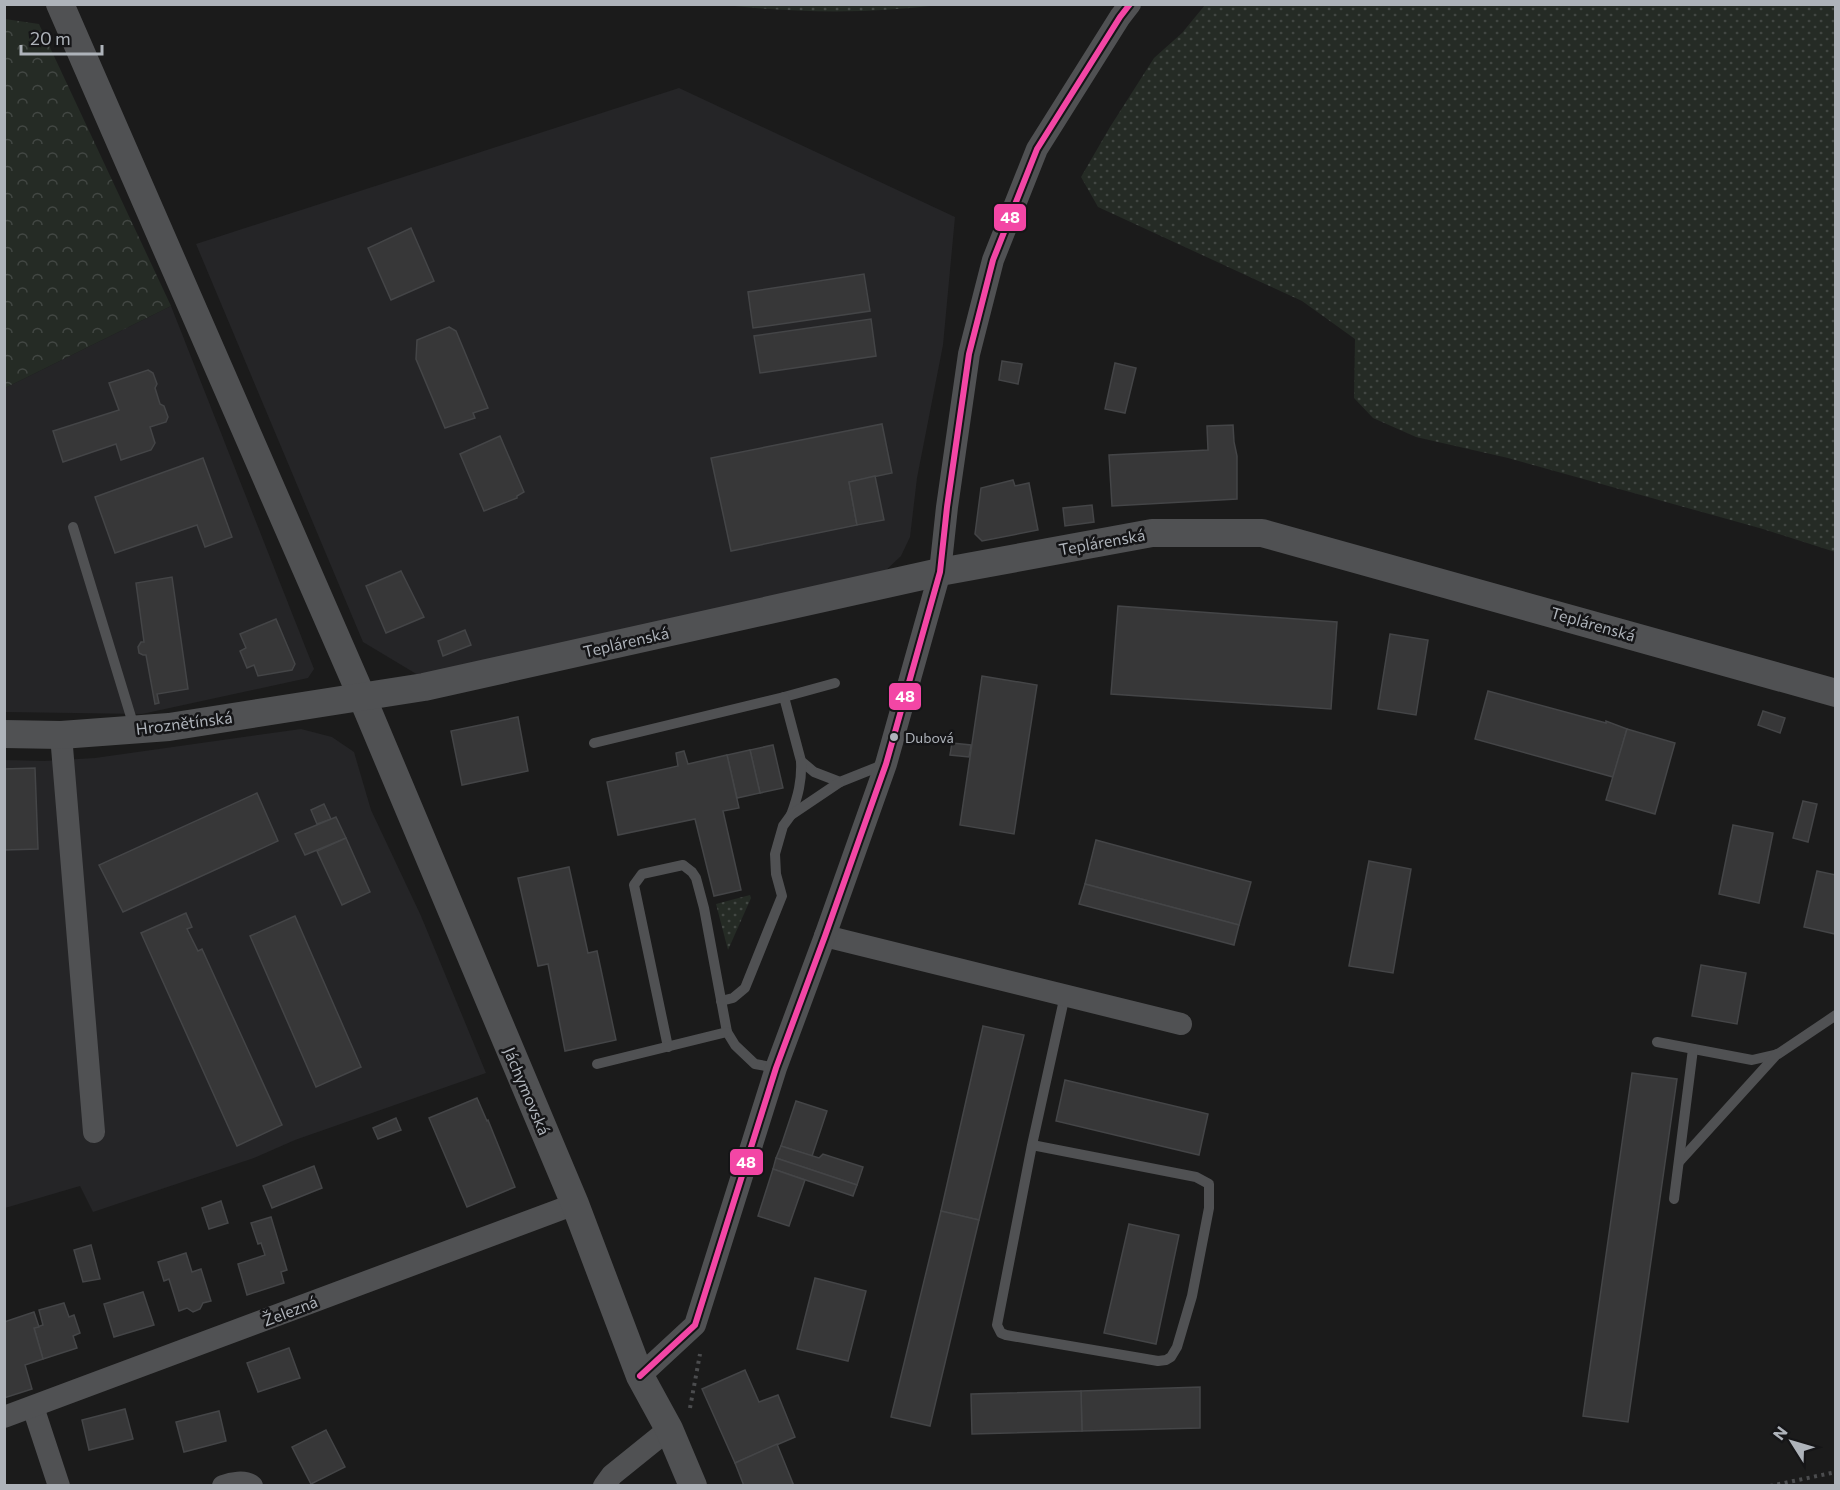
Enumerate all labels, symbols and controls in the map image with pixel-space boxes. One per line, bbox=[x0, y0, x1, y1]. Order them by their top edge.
scale bar bbox=[21, 18, 102, 56]
text: 20 m bbox=[30, 27, 71, 49]
line badge: 48 bbox=[993, 203, 1027, 232]
text: 48 bbox=[1000, 207, 1020, 226]
street label: Teplárenská bbox=[1057, 525, 1147, 558]
street label: Teplárenská bbox=[1549, 602, 1638, 645]
street label: Teplárenská bbox=[581, 622, 671, 661]
line badge: 48 bbox=[888, 682, 922, 711]
text: 48 bbox=[895, 686, 915, 705]
street label: Hroznětínská bbox=[135, 707, 233, 738]
place label: Dubová bbox=[905, 729, 954, 746]
marker: Dubová bbox=[888, 731, 900, 743]
street label: Jáchymovská bbox=[500, 1044, 555, 1138]
line badge: 48 bbox=[729, 1148, 764, 1176]
text: 48 bbox=[736, 1152, 756, 1171]
street label: Železná bbox=[260, 1291, 320, 1330]
north arrow bbox=[1762, 1412, 1822, 1472]
text: N bbox=[1768, 1422, 1791, 1443]

